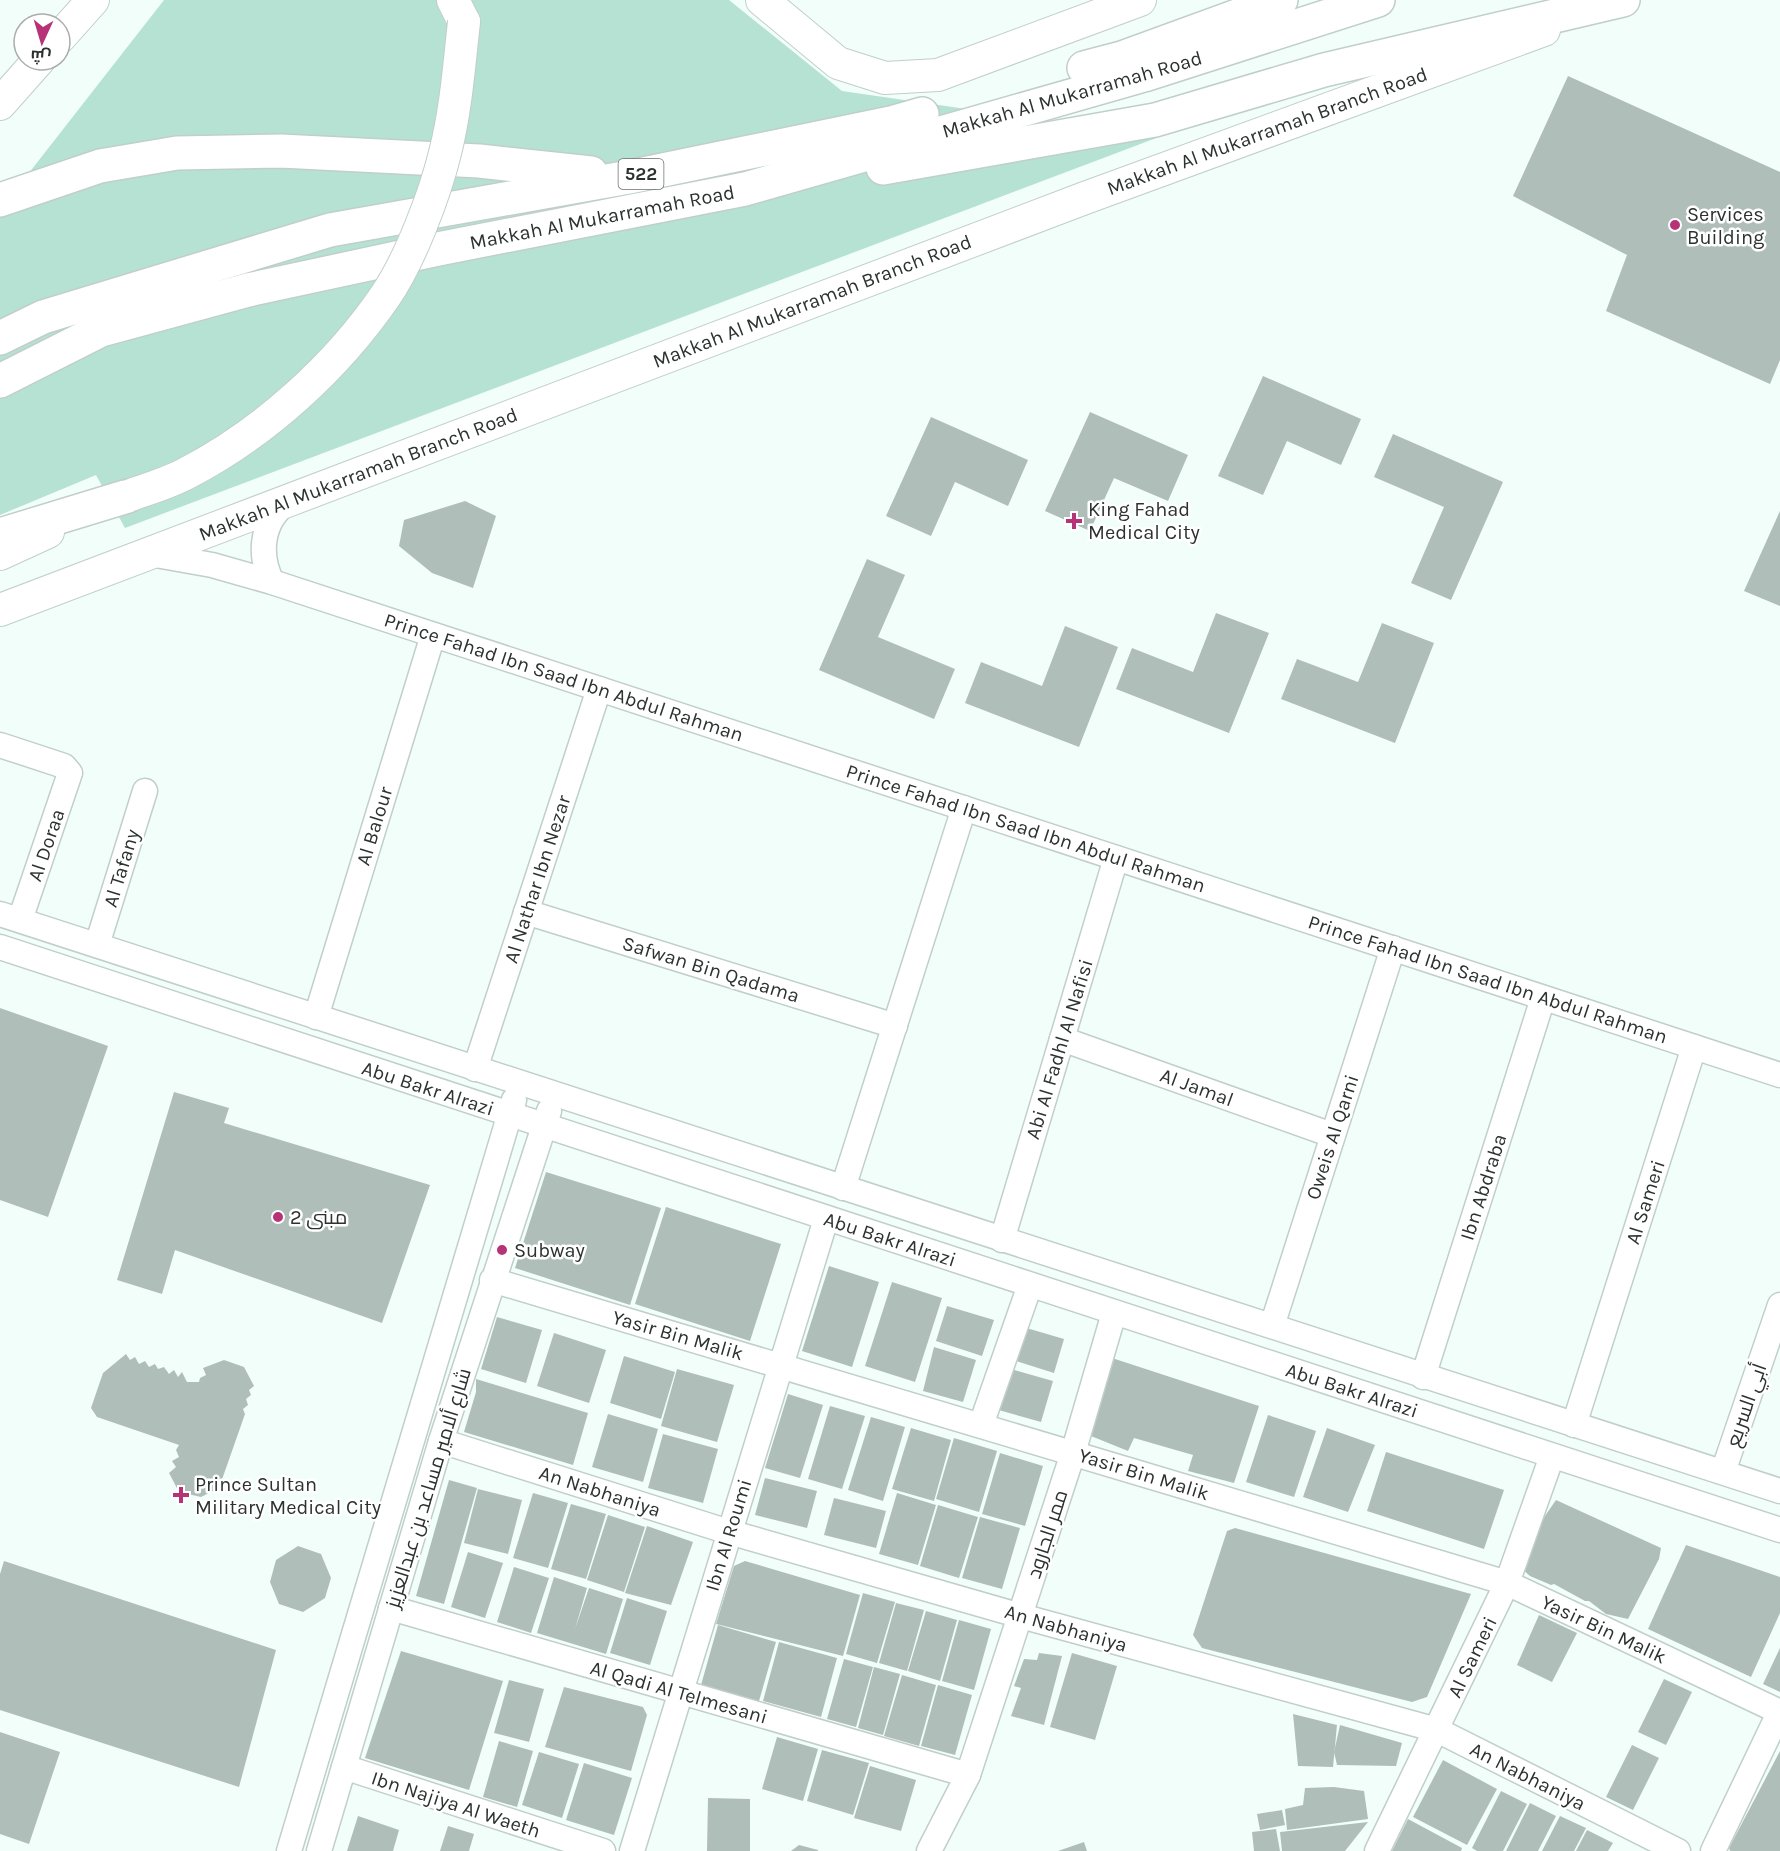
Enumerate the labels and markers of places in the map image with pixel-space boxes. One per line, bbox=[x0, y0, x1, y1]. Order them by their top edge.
place label: Services Building bbox=[1687, 203, 1764, 249]
marker: Services Building bbox=[1668, 218, 1682, 232]
place label: King Fahad Medical City bbox=[1088, 498, 1200, 544]
marker: King Fahad Medical City bbox=[1065, 512, 1083, 530]
place label: مبنى 2 bbox=[290, 1206, 347, 1230]
marker: مبنى 2 bbox=[271, 1210, 285, 1224]
place label: Subway bbox=[514, 1239, 585, 1262]
marker: Subway bbox=[495, 1243, 509, 1257]
place label: Prince Sultan Military Medical City bbox=[195, 1473, 381, 1519]
marker: Prince Sultan Military Medical City bbox=[172, 1486, 190, 1504]

